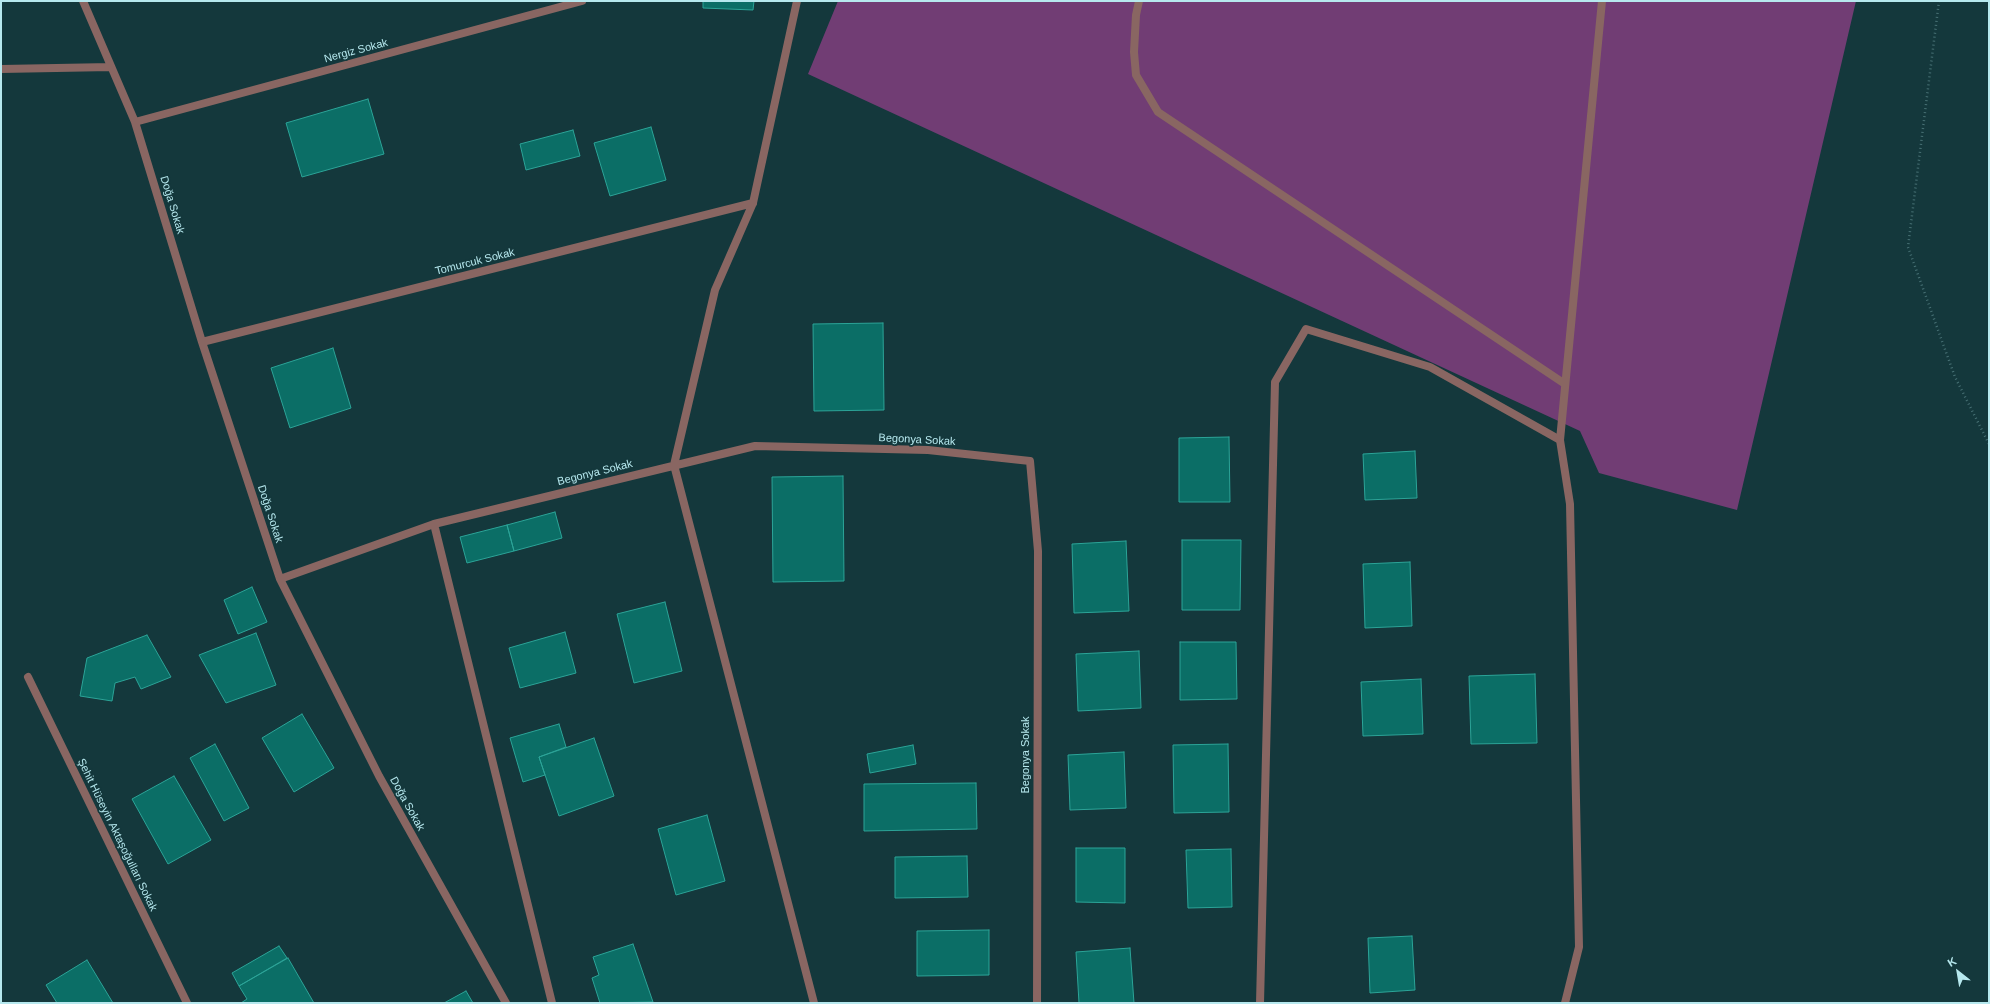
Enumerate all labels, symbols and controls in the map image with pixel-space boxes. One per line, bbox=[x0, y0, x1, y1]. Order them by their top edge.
street label: Nergiz Sokak bbox=[323, 36, 389, 66]
street label: Doğa Sokak bbox=[157, 174, 187, 236]
street label: Tomurcuk Sokak bbox=[434, 246, 516, 278]
street label: Begonya Sokak bbox=[878, 431, 956, 449]
street label: Begonya Sokak bbox=[556, 457, 634, 489]
street label: Doğa Sokak bbox=[254, 483, 286, 545]
street label: Begonya Sokak bbox=[1019, 716, 1033, 794]
street label: Şehit Hüseyin Aktaşoğulları Sokak bbox=[74, 757, 160, 913]
street label: Doğa Sokak bbox=[387, 775, 427, 833]
north arrow bbox=[1938, 952, 1978, 992]
text: K bbox=[1945, 955, 1958, 969]

